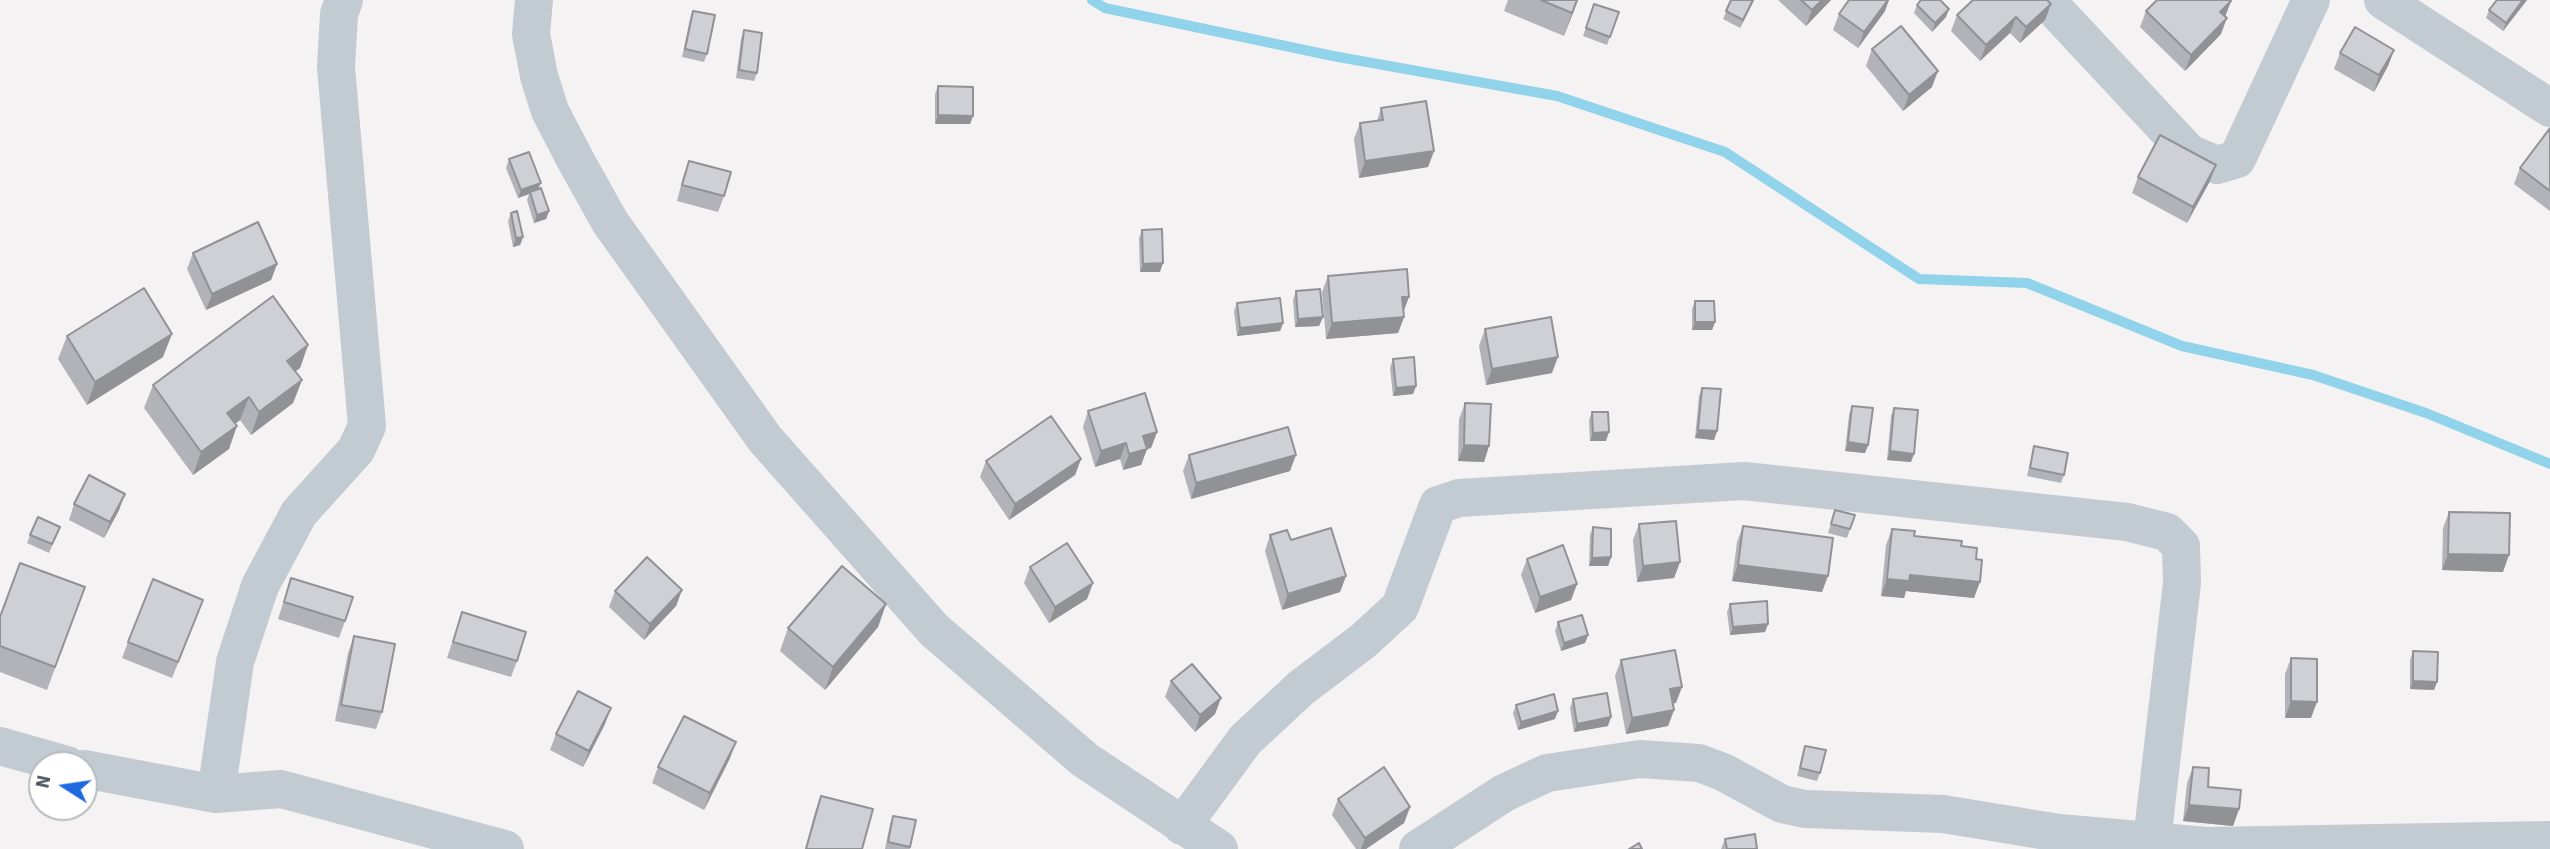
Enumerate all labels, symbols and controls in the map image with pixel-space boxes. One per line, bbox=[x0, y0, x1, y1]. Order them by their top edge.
north arrow bbox=[28, 751, 98, 821]
text: N bbox=[29, 773, 58, 791]

